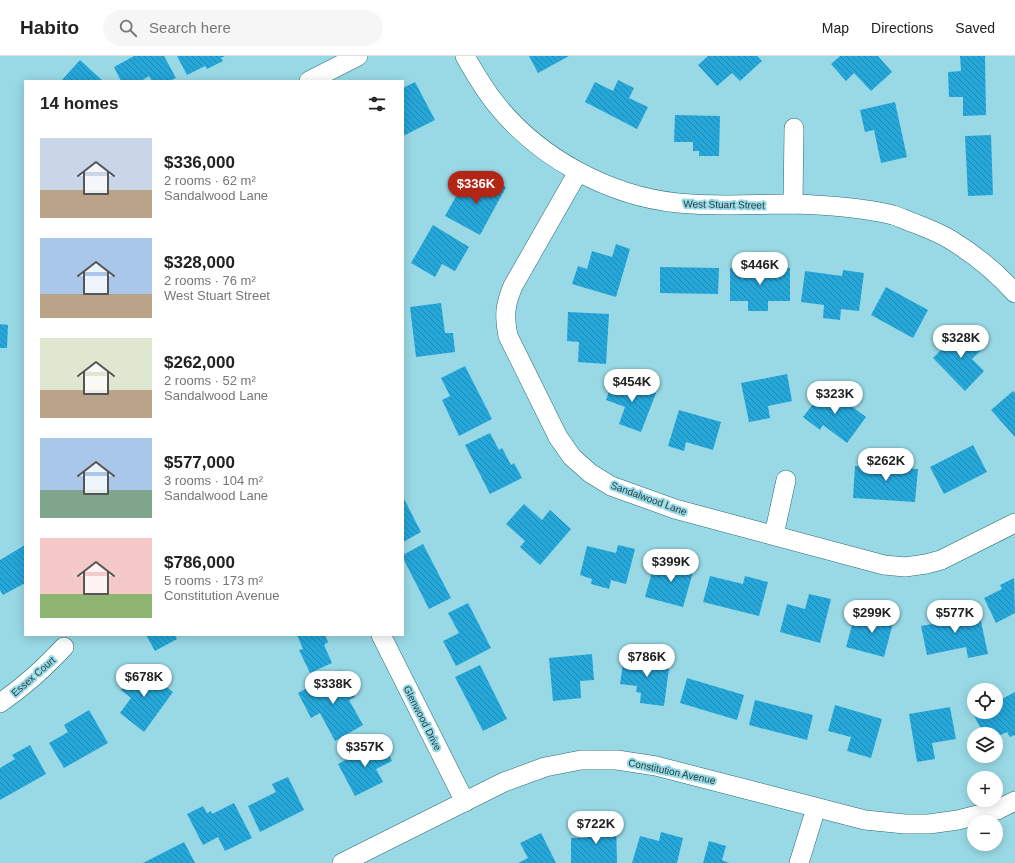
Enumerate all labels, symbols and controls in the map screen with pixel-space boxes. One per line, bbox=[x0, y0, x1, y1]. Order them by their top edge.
search box bbox=[103, 10, 383, 46]
text: Habito bbox=[20, 17, 79, 38]
icon: search bbox=[117, 17, 139, 39]
text: Search here bbox=[149, 19, 231, 36]
text: Map bbox=[822, 20, 849, 36]
text: Directions bbox=[871, 20, 933, 36]
text: Saved bbox=[955, 20, 995, 36]
icon: filters bbox=[366, 93, 388, 115]
text: 14 homes bbox=[40, 94, 118, 113]
text: $336,000 bbox=[164, 153, 235, 172]
icon: home bbox=[72, 154, 120, 202]
pin: $336K bbox=[448, 171, 504, 205]
text: 2 rooms · 62 m² bbox=[164, 173, 256, 188]
text: $336K bbox=[457, 176, 495, 191]
text: Sandalwood Lane bbox=[164, 188, 268, 203]
street label: West Stuart Street bbox=[683, 198, 765, 211]
pin: $446K bbox=[732, 252, 788, 286]
text: $328,000 bbox=[164, 253, 235, 272]
icon: home bbox=[72, 254, 120, 302]
text: $446K bbox=[741, 257, 779, 272]
text: 2 rooms · 76 m² bbox=[164, 273, 256, 288]
text: West Stuart Street bbox=[164, 288, 270, 303]
pin: $328K bbox=[933, 325, 989, 359]
text: $328K bbox=[942, 330, 980, 345]
text: $262,000 bbox=[164, 353, 235, 372]
icon: home bbox=[72, 354, 120, 402]
pin: $454K bbox=[604, 369, 660, 403]
text: 2 rooms · 52 m² bbox=[164, 373, 256, 388]
text: $454K bbox=[613, 374, 651, 389]
pin: $323K bbox=[807, 381, 863, 415]
text: $323K bbox=[816, 386, 854, 401]
text: Sandalwood Lane bbox=[164, 388, 268, 403]
pin: $262K bbox=[858, 448, 914, 482]
text: $577,000 bbox=[164, 453, 235, 472]
text: $262K bbox=[867, 453, 905, 468]
icon: home bbox=[72, 454, 120, 502]
text: 3 rooms · 104 m² bbox=[164, 473, 263, 488]
street label: Sandalwood Lane bbox=[609, 480, 689, 517]
text: Sandalwood Lane bbox=[164, 488, 268, 503]
pin: $399K bbox=[643, 549, 699, 583]
text: $786,000 bbox=[164, 553, 235, 572]
icon: home bbox=[72, 554, 120, 602]
text: $399K bbox=[652, 554, 690, 569]
text: 5 rooms · 173 m² bbox=[164, 573, 263, 588]
text: Constitution Avenue bbox=[164, 588, 279, 603]
pin: $299K bbox=[844, 600, 900, 634]
pin: $577K bbox=[927, 600, 983, 634]
text: $299K bbox=[853, 605, 891, 620]
text: $577K bbox=[936, 605, 974, 620]
pin: $786K bbox=[619, 644, 675, 678]
text: $786K bbox=[628, 649, 666, 664]
street label: Essex Court bbox=[9, 654, 58, 698]
pin: $678K bbox=[116, 664, 172, 698]
text: $678K bbox=[125, 669, 163, 684]
pin: $338K bbox=[305, 671, 361, 705]
text: $338K bbox=[314, 676, 352, 691]
map controls bbox=[967, 683, 1003, 851]
button: locate bbox=[967, 683, 1003, 719]
street label: Glenwood Drive bbox=[402, 684, 444, 753]
button: layers bbox=[967, 727, 1003, 763]
pin: $357K bbox=[337, 734, 393, 768]
text: $357K bbox=[346, 739, 384, 754]
street label: Constitution Avenue bbox=[627, 757, 717, 786]
button: + bbox=[967, 771, 1003, 807]
pin: $722K bbox=[568, 811, 624, 845]
button: − bbox=[967, 815, 1003, 851]
text: $722K bbox=[577, 816, 615, 831]

